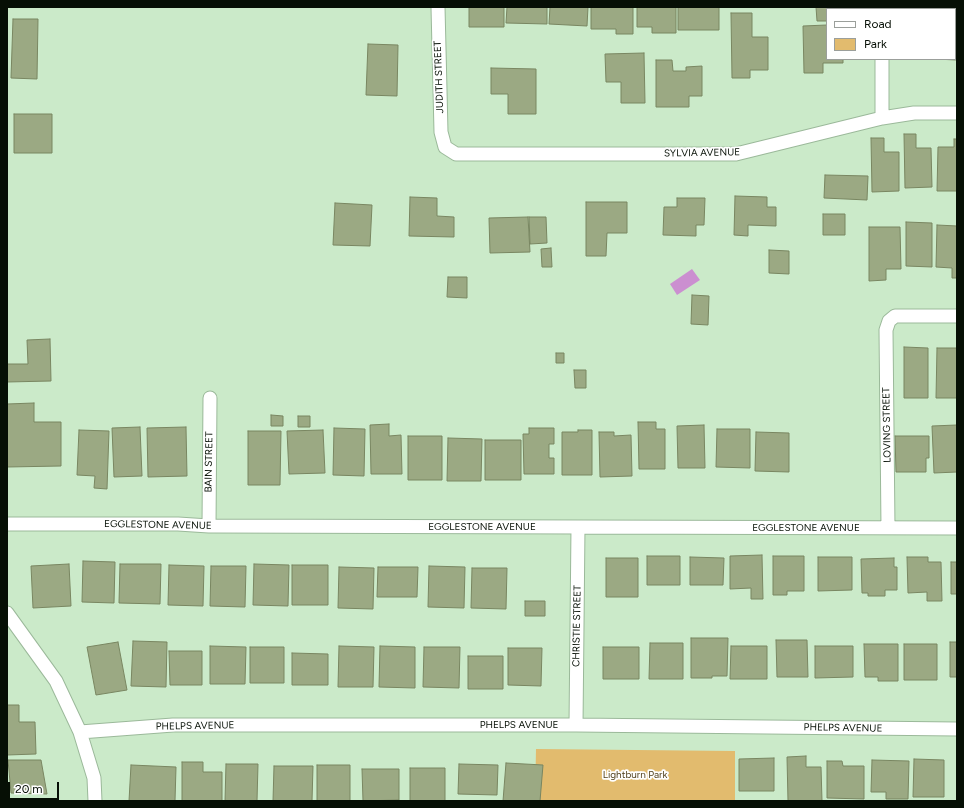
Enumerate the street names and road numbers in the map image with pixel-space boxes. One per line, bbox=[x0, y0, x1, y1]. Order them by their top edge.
street label: JUDITH STREET bbox=[432, 41, 446, 113]
street label: SYLVIA AVENUE bbox=[664, 146, 740, 160]
street label: LOVING STREET bbox=[880, 387, 894, 463]
street label: BAIN STREET bbox=[202, 431, 216, 493]
street label: EGGLESTONE AVENUE bbox=[104, 518, 212, 532]
street label: EGGLESTONE AVENUE bbox=[428, 521, 536, 533]
street label: EGGLESTONE AVENUE bbox=[752, 522, 860, 534]
street label: CHRISTIE STREET bbox=[570, 585, 584, 667]
street label: PHELPS AVENUE bbox=[156, 719, 234, 733]
street label: PHELPS AVENUE bbox=[480, 719, 558, 731]
street label: PHELPS AVENUE bbox=[804, 721, 882, 735]

